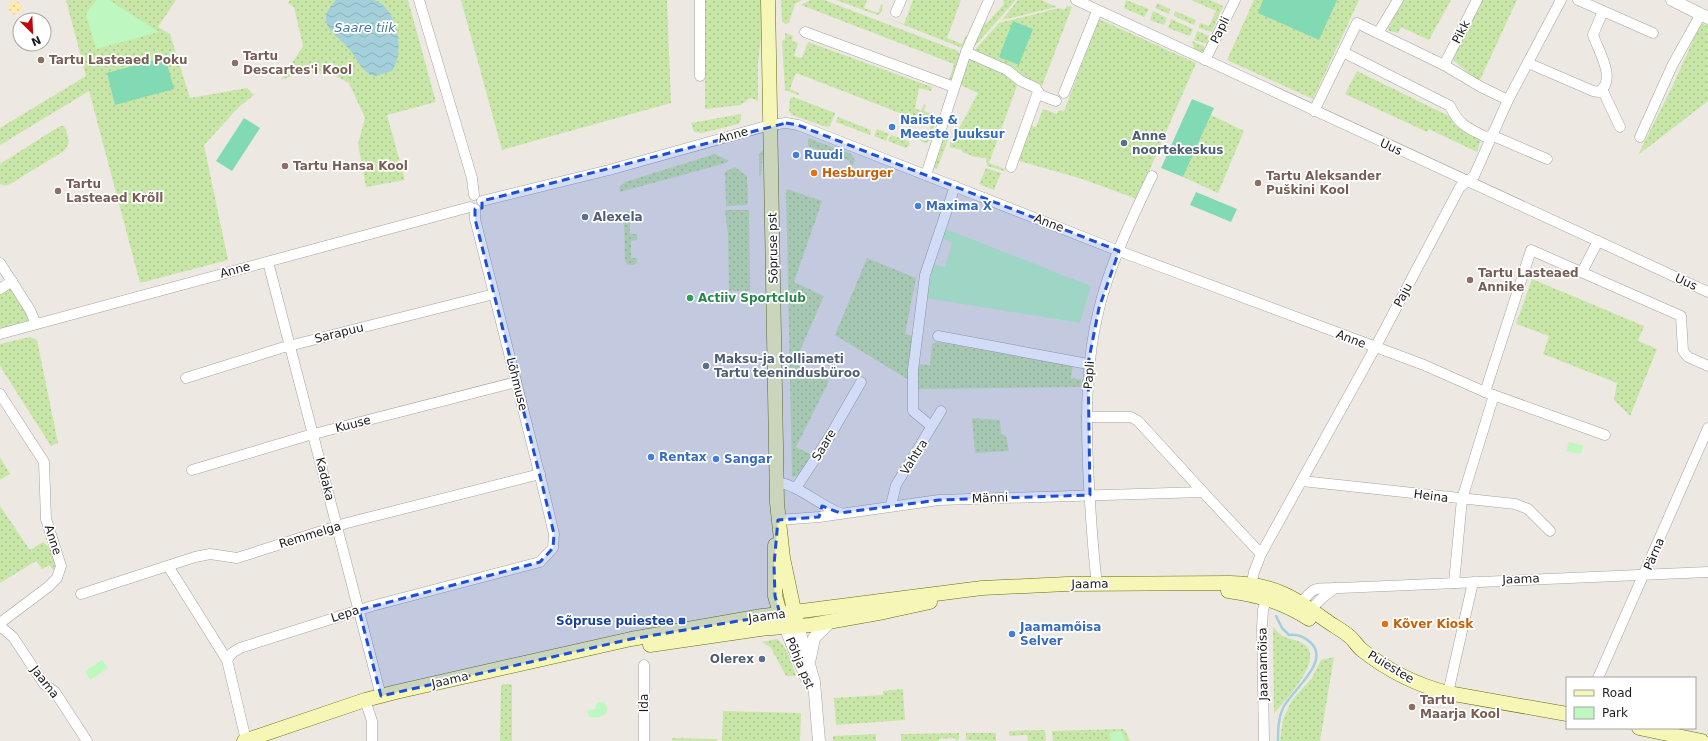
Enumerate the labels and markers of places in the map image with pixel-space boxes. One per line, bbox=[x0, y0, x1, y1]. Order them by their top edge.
place label: Tartu Descartes'i Kool bbox=[243, 49, 352, 77]
place label: Tartu Lasteaed Poku bbox=[49, 53, 187, 67]
marker: Tartu Lasteaed Poku bbox=[36, 55, 46, 65]
marker: Tartu Descartes'i Kool bbox=[230, 58, 240, 68]
place label: Naiste & Meeste Juuksur bbox=[900, 113, 1005, 141]
marker: Naiste & Meeste Juuksur bbox=[887, 122, 897, 132]
place label: Anne noortekeskus bbox=[1132, 129, 1223, 157]
marker: Anne noortekeskus bbox=[1119, 138, 1129, 148]
place label: Ruudi bbox=[804, 148, 843, 162]
marker: Ruudi bbox=[791, 150, 801, 160]
place label: Tartu Hansa Kool bbox=[293, 159, 408, 173]
marker: Tartu Hansa Kool bbox=[280, 161, 290, 171]
place label: Hesburger bbox=[822, 166, 893, 180]
marker: Hesburger bbox=[809, 168, 819, 178]
place label: Tartu Aleksander Puškini Kool bbox=[1266, 169, 1381, 197]
place label: Tartu Lasteaed Krõll bbox=[66, 177, 163, 205]
marker: Tartu Aleksander Puškini Kool bbox=[1253, 178, 1263, 188]
marker: Tartu Lasteaed Krõll bbox=[53, 186, 63, 196]
place label: Maxima X bbox=[926, 199, 993, 213]
marker: Maxima X bbox=[913, 201, 923, 211]
place label: Alexela bbox=[593, 210, 643, 224]
marker: Alexela bbox=[580, 212, 590, 222]
place label: Tartu Lasteaed Annike bbox=[1478, 266, 1579, 294]
marker: Tartu Lasteaed Annike bbox=[1465, 275, 1475, 285]
place label: Actiiv Sportclub bbox=[698, 291, 806, 305]
marker: Actiiv Sportclub bbox=[685, 293, 695, 303]
place label: Maksu-ja tolliameti Tartu teenindusbüroo bbox=[714, 352, 860, 380]
marker: Maksu-ja tolliameti Tartu teenindusbüroo bbox=[701, 361, 711, 371]
place label: Rentax bbox=[659, 450, 707, 464]
marker: Rentax bbox=[646, 452, 656, 462]
place label: Sangar bbox=[724, 452, 772, 466]
marker: Sangar bbox=[711, 454, 721, 464]
place label: Sõpruse puiestee bbox=[556, 614, 674, 628]
marker: Sõpruse puiestee bbox=[677, 616, 687, 626]
place label: Kõver Kiosk bbox=[1393, 617, 1474, 631]
marker: Kõver Kiosk bbox=[1380, 619, 1390, 629]
place label: Jaamamõisa Selver bbox=[1019, 620, 1101, 648]
marker: Jaamamõisa Selver bbox=[1007, 629, 1017, 639]
place label: Olerex bbox=[710, 652, 754, 666]
marker: Olerex bbox=[757, 654, 767, 664]
place label: Tartu Maarja Kool bbox=[1420, 693, 1500, 721]
marker: Tartu Maarja Kool bbox=[1407, 702, 1417, 712]

